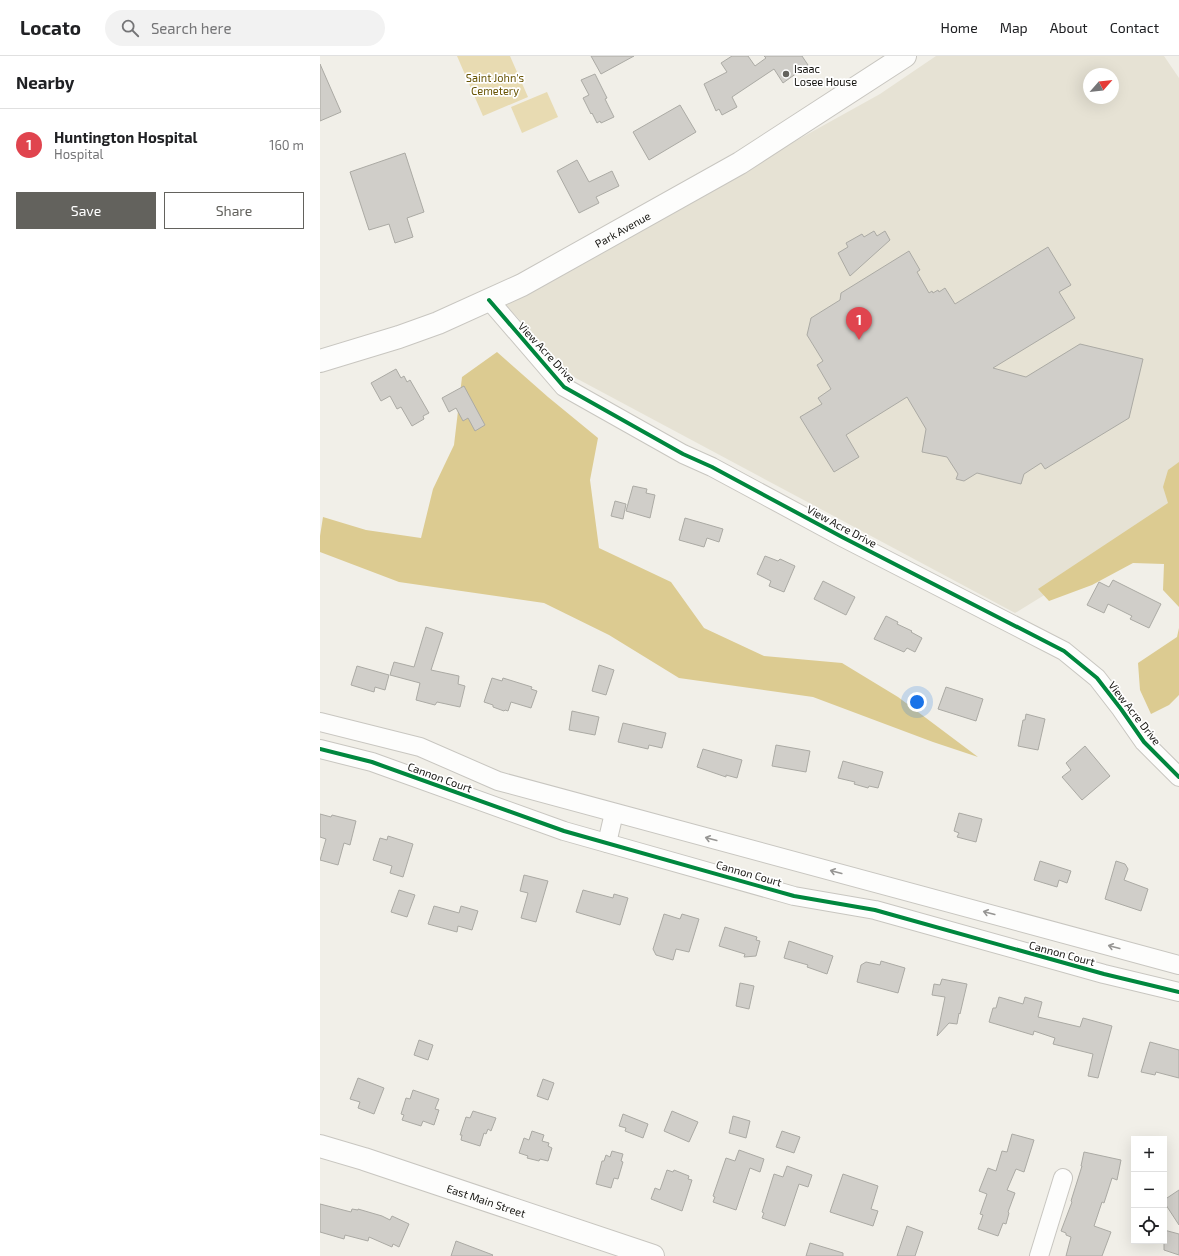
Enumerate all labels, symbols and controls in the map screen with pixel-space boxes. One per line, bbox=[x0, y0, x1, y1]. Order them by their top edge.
search box bbox=[105, 10, 385, 46]
text: Locato bbox=[20, 16, 81, 39]
icon: search bbox=[119, 17, 141, 39]
text: Search here bbox=[151, 19, 231, 37]
text: Home bbox=[941, 19, 978, 36]
text: Map bbox=[1000, 19, 1028, 36]
text: About bbox=[1050, 19, 1088, 36]
text: Contact bbox=[1110, 19, 1159, 36]
place label: Isaac Losee House bbox=[794, 62, 857, 88]
north arrow bbox=[1083, 68, 1119, 104]
marker: Isaac Losee House bbox=[781, 69, 791, 79]
park label: Saint John's Cemetery bbox=[466, 71, 525, 97]
text: Nearby bbox=[16, 72, 74, 92]
text: Huntington Hospital bbox=[54, 128, 198, 146]
text: 1 bbox=[26, 137, 32, 153]
text: 160 m bbox=[269, 137, 304, 153]
text: Hospital bbox=[54, 146, 103, 162]
button: Save bbox=[16, 192, 156, 229]
button: Share bbox=[164, 192, 304, 229]
street label: Park Avenue bbox=[592, 208, 652, 250]
pin: 1 bbox=[846, 307, 872, 340]
street label: View Acre Drive bbox=[516, 319, 578, 385]
street label: View Acre Drive bbox=[805, 502, 879, 550]
street label: View Acre Drive bbox=[1106, 679, 1164, 748]
your location bbox=[907, 692, 927, 712]
street label: Cannon Court bbox=[406, 759, 474, 795]
one-way arrow bbox=[704, 834, 717, 842]
street label: Cannon Court bbox=[715, 857, 783, 889]
one-way arrow bbox=[830, 868, 843, 876]
one-way arrow bbox=[983, 909, 996, 917]
street label: Cannon Court bbox=[1028, 938, 1096, 968]
one-way arrow bbox=[1108, 943, 1121, 950]
map controls bbox=[1131, 1136, 1167, 1244]
button: + bbox=[1131, 1136, 1167, 1172]
button: − bbox=[1131, 1172, 1167, 1208]
street label: East Main Street bbox=[445, 1181, 528, 1219]
button: locate bbox=[1131, 1208, 1167, 1244]

